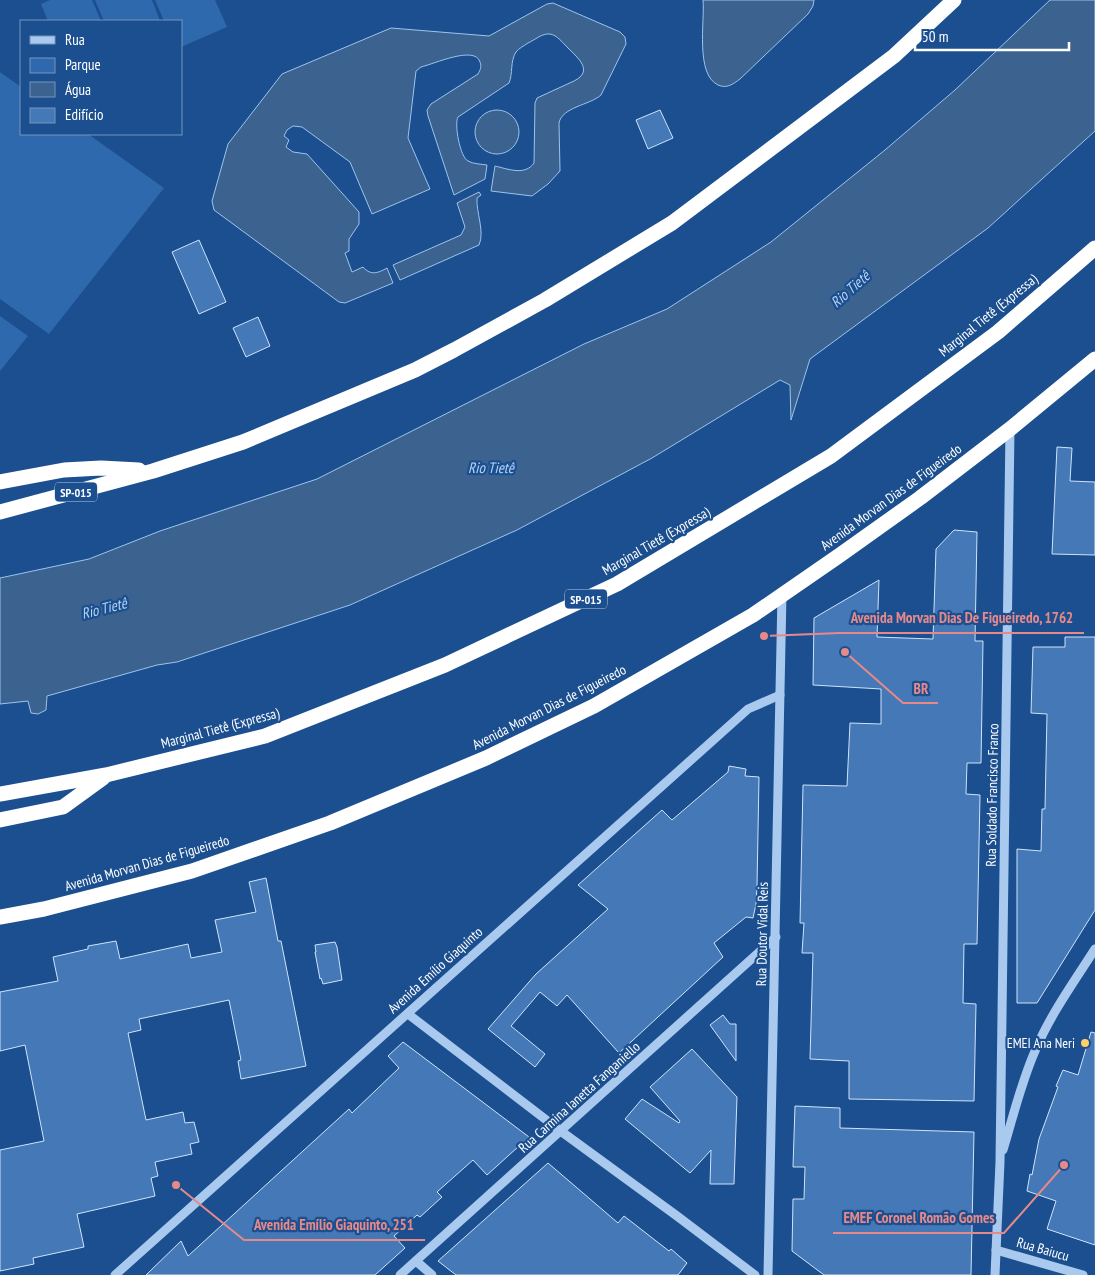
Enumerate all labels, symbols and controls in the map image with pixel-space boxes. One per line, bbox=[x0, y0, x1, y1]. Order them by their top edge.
legend bbox=[20, 20, 182, 135]
scale bar bbox=[915, 20, 1069, 52]
text: 50 m bbox=[922, 27, 948, 46]
text: Rua bbox=[65, 30, 85, 49]
text: Parque bbox=[65, 55, 101, 74]
text: Água bbox=[65, 80, 91, 99]
text: Edifício bbox=[65, 105, 103, 124]
water label: Rio Tietê bbox=[827, 266, 874, 311]
street label: Marginal Tietê (Expressa) bbox=[935, 269, 1042, 360]
street label: Avenida Morvan Dias de Figueiredo bbox=[817, 440, 965, 554]
water label: Rio Tietê bbox=[468, 458, 515, 477]
road number: SP-015 bbox=[55, 482, 97, 502]
street label: Marginal Tietê (Expressa) bbox=[599, 502, 714, 579]
road number: SP-015 bbox=[565, 590, 607, 608]
water label: Rio Tietê bbox=[79, 593, 129, 623]
callout: Avenida Morvan Dias De Figueiredo, 1762 bbox=[840, 603, 1084, 633]
text: Avenida Morvan Dias De Figueiredo, 1762 bbox=[850, 608, 1073, 627]
street label: Avenida Morvan Dias de Figueiredo bbox=[469, 660, 629, 754]
callout: BR bbox=[903, 673, 938, 703]
text: BR bbox=[914, 679, 929, 698]
street label: Marginal Tietê (Expressa) bbox=[159, 703, 282, 752]
street label: Rua Soldado Francisco Franco bbox=[982, 723, 1002, 867]
street label: Avenida Morvan Dias de Figueiredo bbox=[63, 831, 231, 895]
street label: Rua Doutor Vidal Reis bbox=[752, 881, 772, 986]
street label: Avenida Emílio Giaquinto bbox=[384, 923, 486, 1017]
place label: EMEI Ana Neri bbox=[1007, 1034, 1075, 1052]
marker: EMEI Ana Neri bbox=[1079, 1037, 1091, 1049]
street label: Rua Carmina Ianetta Fanganiello bbox=[514, 1038, 644, 1156]
callout: EMEF Coronel Romão Gomes bbox=[833, 1203, 1004, 1233]
text: EMEF Coronel Romão Gomes bbox=[843, 1208, 995, 1227]
callout: Avenida Emílio Giaquinto, 251 bbox=[244, 1210, 425, 1240]
text: Avenida Emílio Giaquinto, 251 bbox=[253, 1215, 414, 1234]
street label: Rua Baiucu bbox=[1015, 1233, 1071, 1265]

